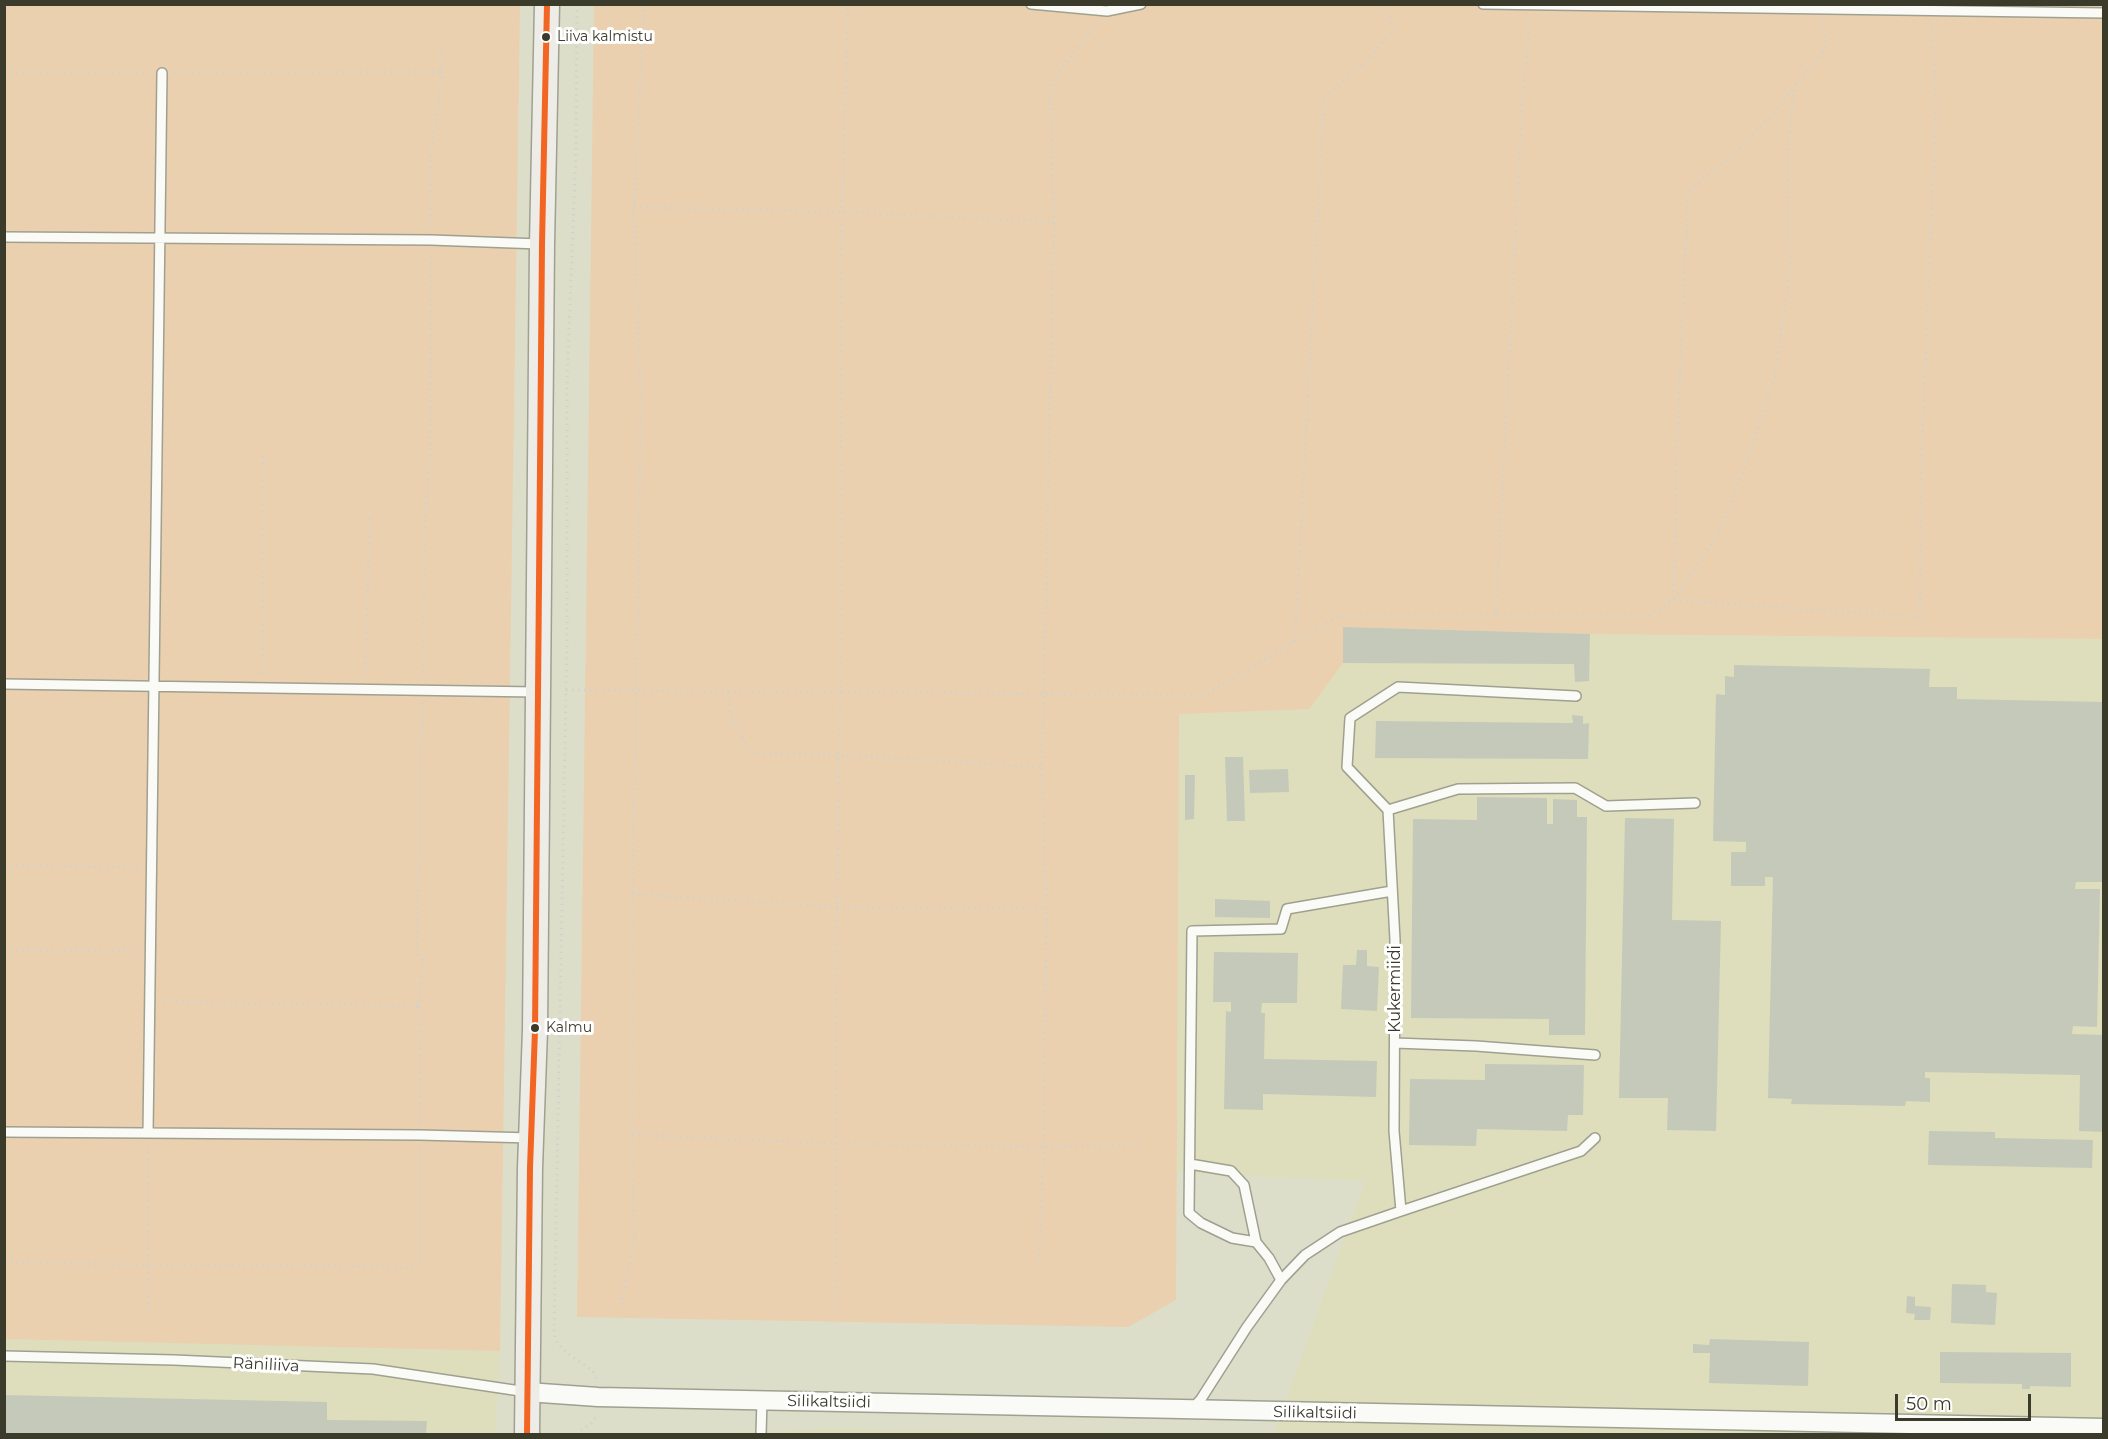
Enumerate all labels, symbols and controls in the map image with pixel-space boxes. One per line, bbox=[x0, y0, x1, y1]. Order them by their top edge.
place label: Liiva kalmistu bbox=[557, 29, 653, 45]
marker: Liiva kalmistu bbox=[540, 31, 552, 43]
street label: Kukermiidi bbox=[1385, 945, 1405, 1033]
place label: Kalmu bbox=[546, 1020, 592, 1036]
marker: Kalmu bbox=[529, 1022, 541, 1034]
street label: Räniliiva bbox=[232, 1354, 300, 1376]
scale bar bbox=[1898, 1382, 2034, 1420]
street label: Silikaltsiidi bbox=[787, 1392, 871, 1412]
text: 50 m bbox=[1906, 1393, 1952, 1415]
street label: Silikaltsiidi bbox=[1273, 1403, 1357, 1423]

